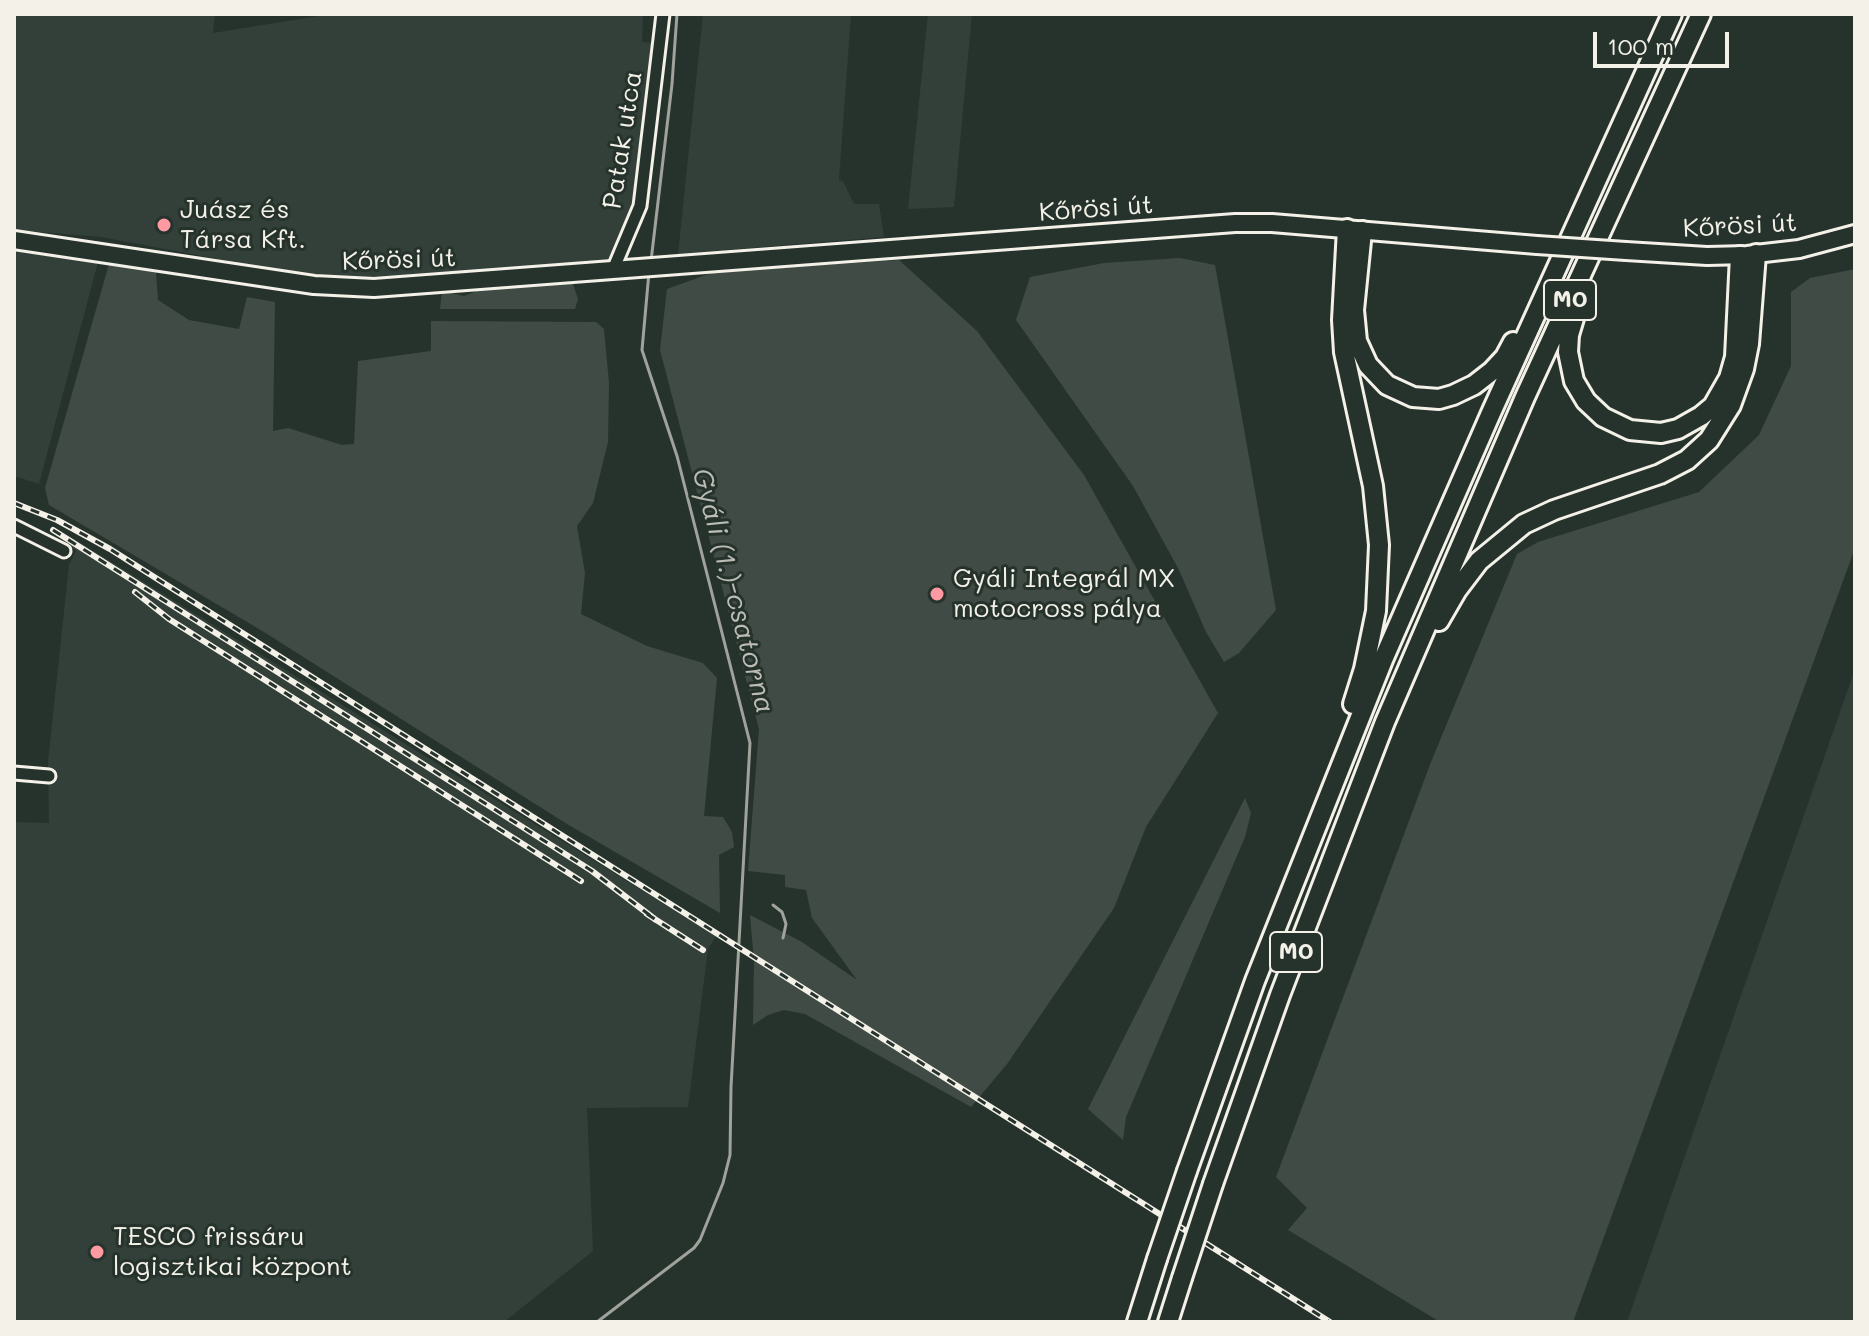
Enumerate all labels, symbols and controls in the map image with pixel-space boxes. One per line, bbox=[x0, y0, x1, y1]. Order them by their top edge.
scale bar bbox=[1597, 16, 1733, 66]
text: 100 m bbox=[1607, 30, 1674, 61]
street label: Patak utca bbox=[597, 69, 649, 211]
street label: Kőrösi út bbox=[1038, 189, 1154, 229]
place label: Juász és Társa Kft. bbox=[180, 194, 306, 256]
street label: Kőrösi út bbox=[1682, 207, 1798, 245]
marker: Juász és Társa Kft. bbox=[155, 216, 173, 234]
street label: Kőrösi út bbox=[341, 242, 457, 278]
road number: M0 bbox=[1544, 280, 1596, 320]
water label: Gyáli (1.)-csatorna bbox=[684, 465, 782, 717]
place label: Gyáli Integrál MX motocross pálya bbox=[953, 563, 1175, 624]
marker: Gyáli Integrál MX motocross pálya bbox=[928, 585, 946, 603]
road number: M0 bbox=[1270, 932, 1322, 972]
place label: TESCO frissáru logisztikai központ bbox=[113, 1221, 352, 1282]
marker: TESCO frissáru logisztikai központ bbox=[88, 1243, 106, 1261]

